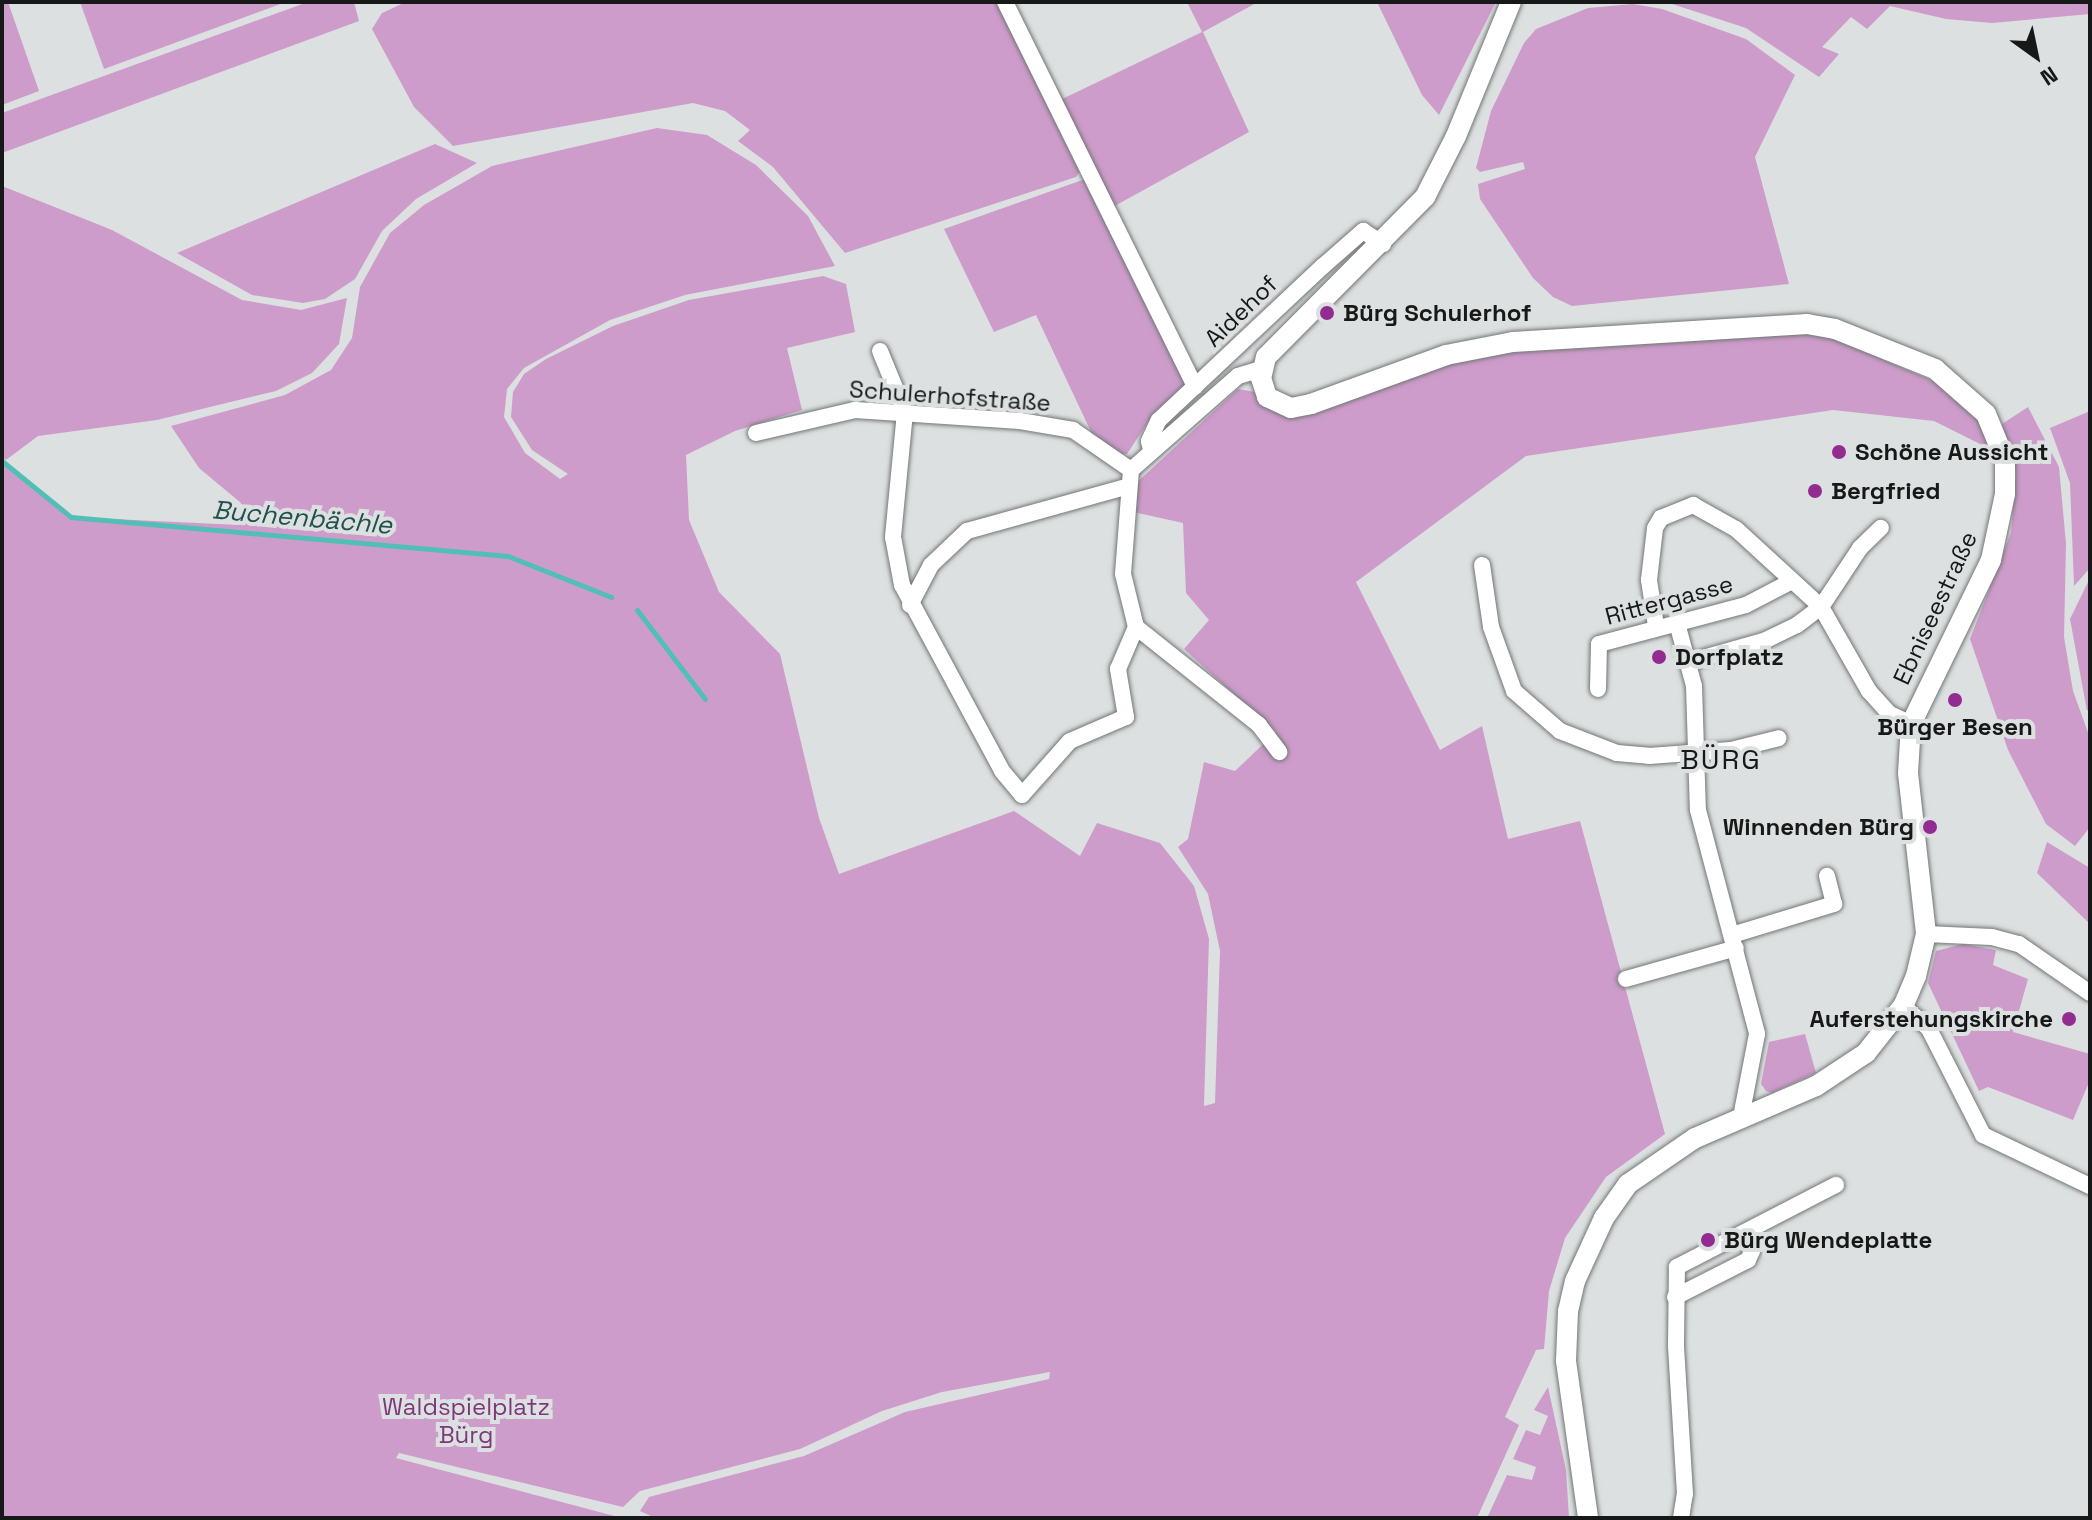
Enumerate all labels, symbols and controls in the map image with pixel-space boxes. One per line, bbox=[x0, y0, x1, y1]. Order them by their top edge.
north arrow bbox=[1996, 16, 2076, 96]
text: N bbox=[2035, 60, 2063, 92]
street label: Aidehof bbox=[1199, 269, 1283, 353]
place label: Bürg Schulerhof bbox=[1343, 299, 1531, 327]
marker: Bürg Schulerhof bbox=[1318, 304, 1336, 322]
street label: Schulerhofstraße bbox=[848, 375, 1052, 417]
place label: Schöne Aussicht bbox=[1855, 438, 2049, 466]
marker: Schöne Aussicht bbox=[1830, 443, 1848, 461]
place label: Bergfried bbox=[1831, 477, 1941, 505]
marker: Bergfried bbox=[1806, 482, 1824, 500]
water label: Buchenbächle bbox=[211, 495, 393, 541]
street label: Ebniseestraße bbox=[1887, 527, 1983, 689]
street label: Rittergasse bbox=[1602, 569, 1736, 631]
place label: Dorfplatz bbox=[1675, 643, 1784, 671]
marker: Dorfplatz bbox=[1650, 648, 1668, 666]
marker: Bürger Besen bbox=[1946, 691, 1964, 709]
place label: Bürger Besen bbox=[1877, 713, 2033, 741]
district label: BÜRG bbox=[1680, 742, 1762, 776]
place label: Winnenden Bürg bbox=[1723, 813, 1914, 841]
marker: Winnenden Bürg bbox=[1921, 818, 1939, 836]
place label: Auferstehungskirche bbox=[1809, 1005, 2053, 1033]
marker: Auferstehungskirche bbox=[2060, 1010, 2078, 1028]
place label: Bürg Wendeplatte bbox=[1724, 1226, 1933, 1254]
marker: Bürg Wendeplatte bbox=[1699, 1231, 1717, 1249]
park label: Waldspielplatz Bürg bbox=[382, 1393, 550, 1449]

